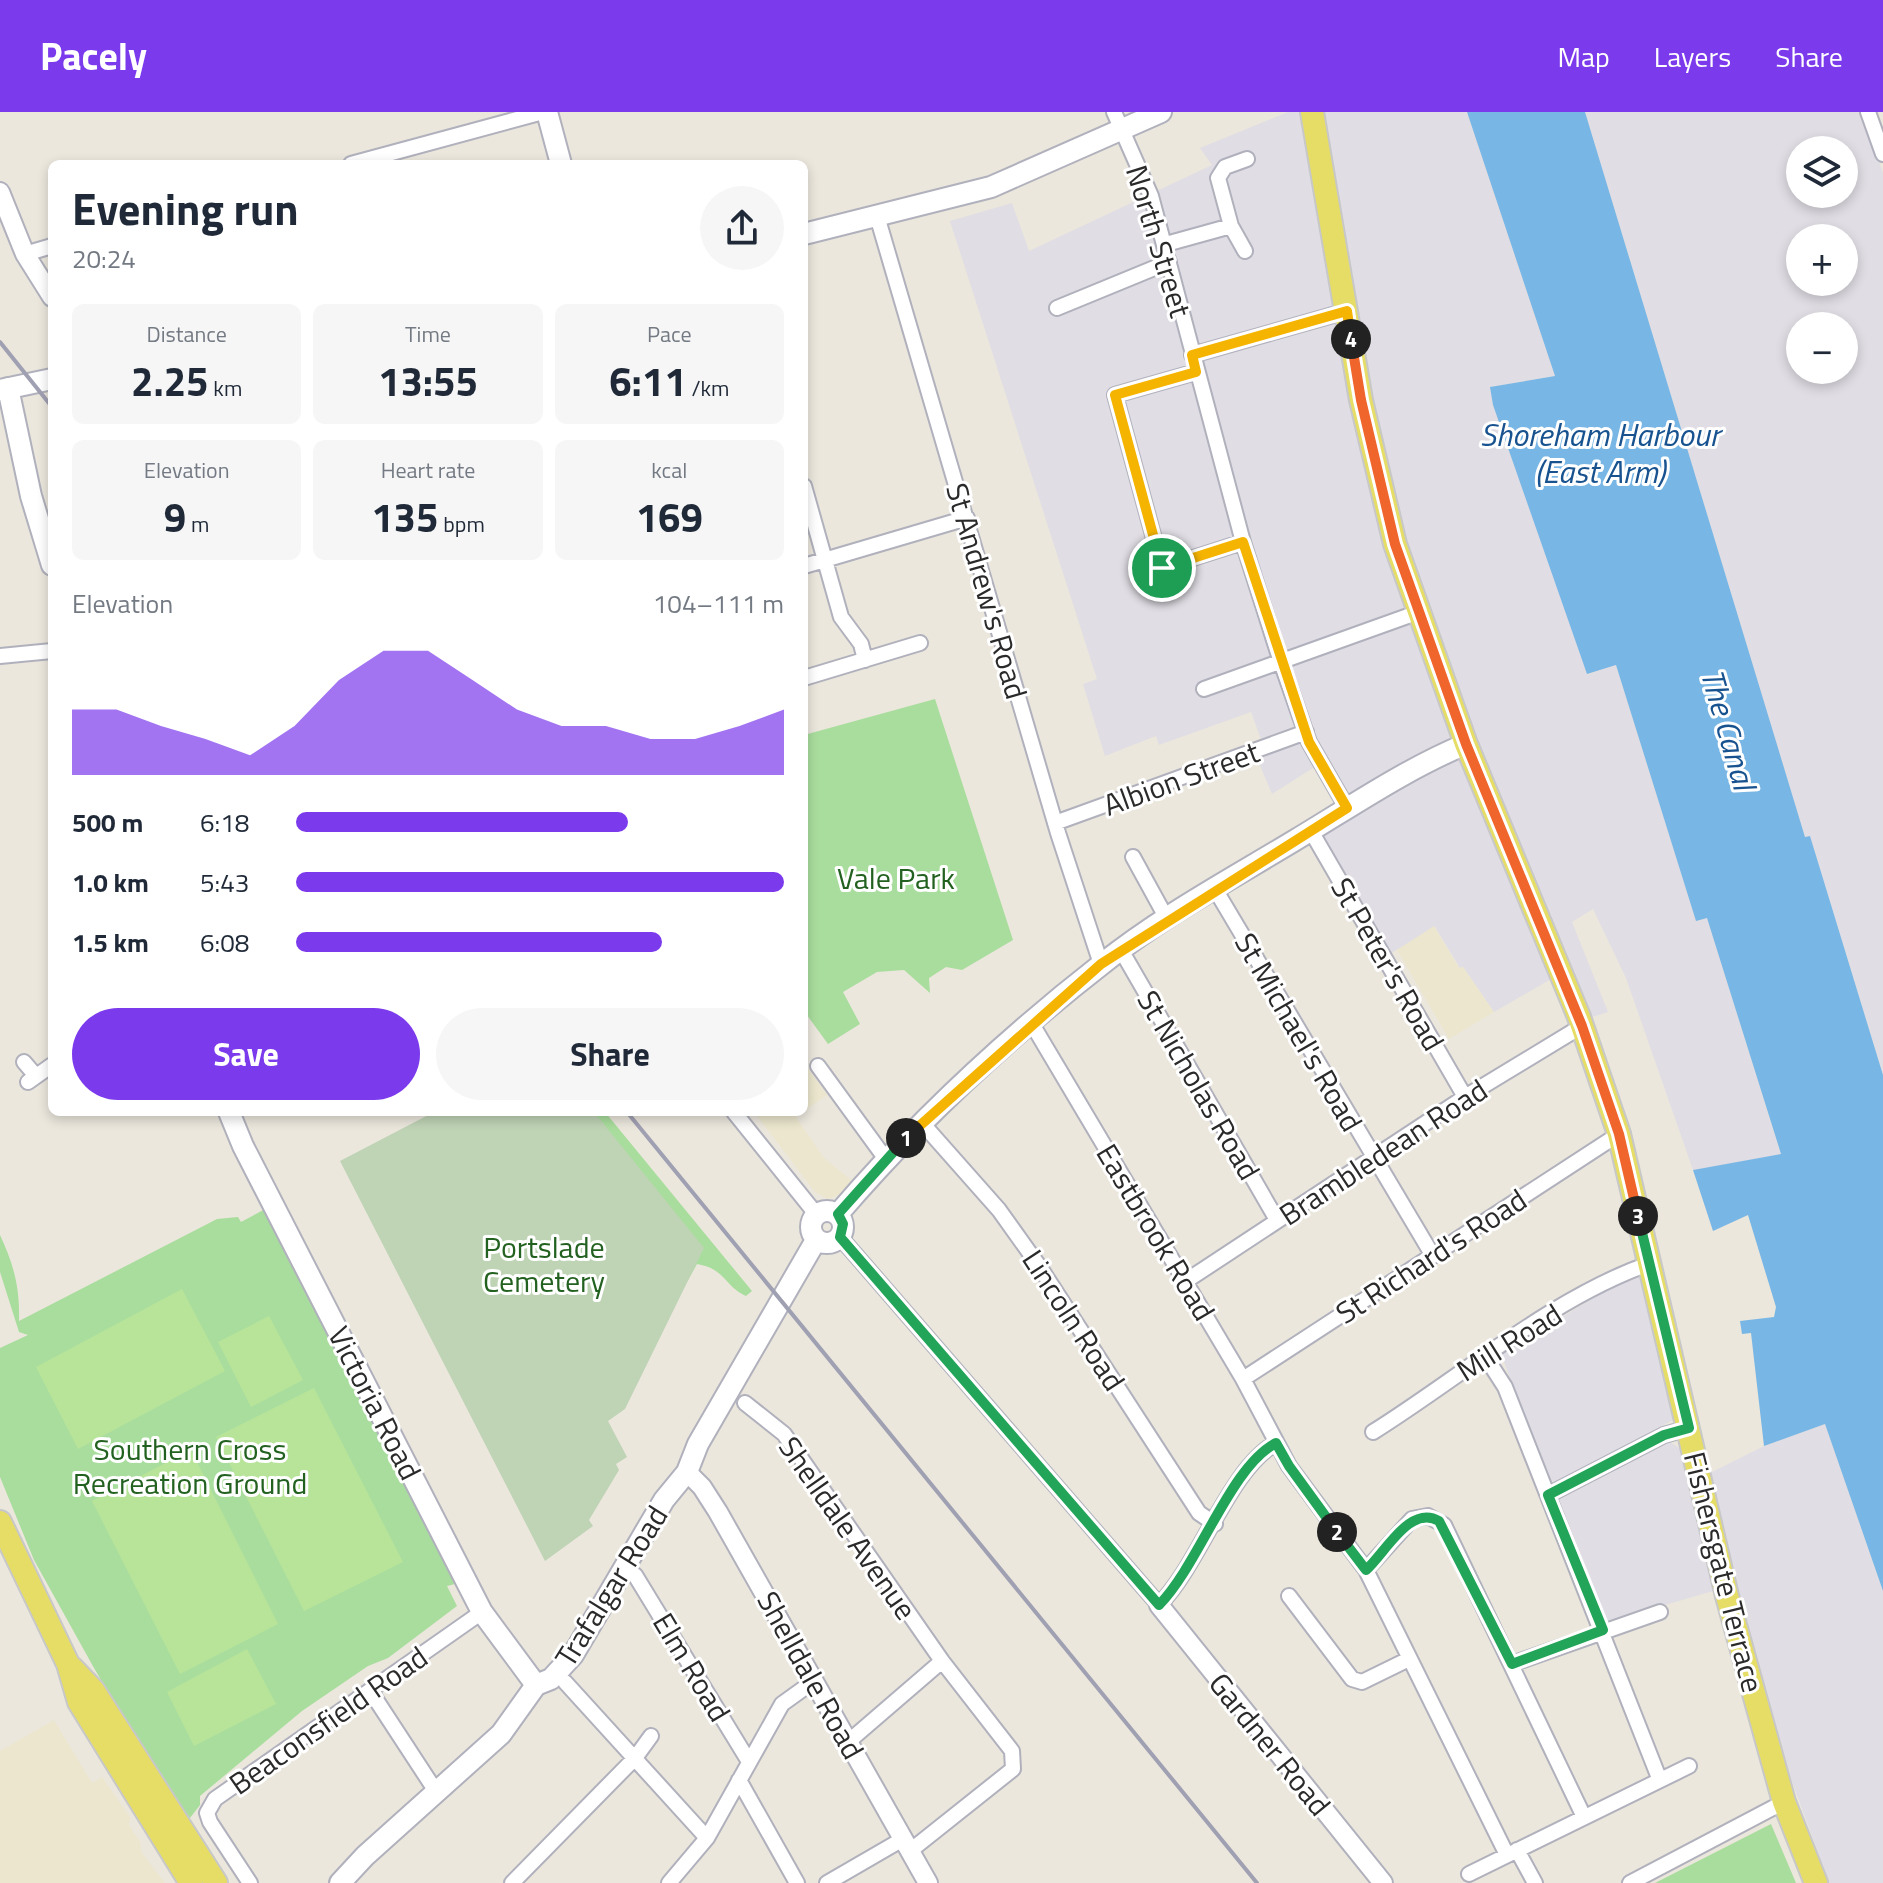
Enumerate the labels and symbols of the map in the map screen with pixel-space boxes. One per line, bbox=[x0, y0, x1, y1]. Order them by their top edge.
street label: North Street bbox=[1114, 159, 1204, 323]
pin: 4 bbox=[1331, 319, 1371, 359]
water label: Shoreham Harbour (East Arm) bbox=[1480, 410, 1724, 495]
street label: St Andrew's Road bbox=[934, 478, 1040, 704]
pin bbox=[1128, 534, 1196, 602]
water label: The Canal bbox=[1689, 663, 1770, 798]
street label: Albion Street bbox=[1097, 728, 1266, 827]
park label: Vale Park bbox=[837, 855, 955, 901]
street label: St Peter's Road bbox=[1320, 869, 1456, 1059]
street label: St Michael's Road bbox=[1223, 924, 1375, 1140]
street label: St Nicholas Road bbox=[1126, 981, 1272, 1189]
street label: Brambledean Road bbox=[1270, 1067, 1496, 1237]
pin: 1 bbox=[886, 1118, 926, 1158]
street label: Eastbrook Road bbox=[1085, 1135, 1227, 1329]
street label: St Richard's Road bbox=[1326, 1177, 1536, 1335]
pin: 3 bbox=[1618, 1196, 1658, 1236]
park label: Portslade Cemetery bbox=[483, 1224, 605, 1304]
street label: Lincoln Road bbox=[1011, 1240, 1137, 1400]
street label: Mill Road bbox=[1447, 1291, 1571, 1393]
street label: Victoria Road bbox=[317, 1318, 433, 1488]
park label: Southern Cross Recreation Ground bbox=[73, 1426, 307, 1506]
street label: Shelldale Avenue bbox=[768, 1427, 928, 1629]
street label: Fishersgate Terrace bbox=[1672, 1447, 1776, 1697]
street label: Trafalgar Road bbox=[543, 1496, 679, 1676]
pin: 2 bbox=[1317, 1512, 1357, 1552]
street label: Shelldale Road bbox=[746, 1583, 876, 1767]
street label: Elm Road bbox=[641, 1604, 743, 1730]
street label: Beaconsfield Road bbox=[219, 1634, 437, 1806]
street label: Gardner Road bbox=[1198, 1662, 1342, 1826]

